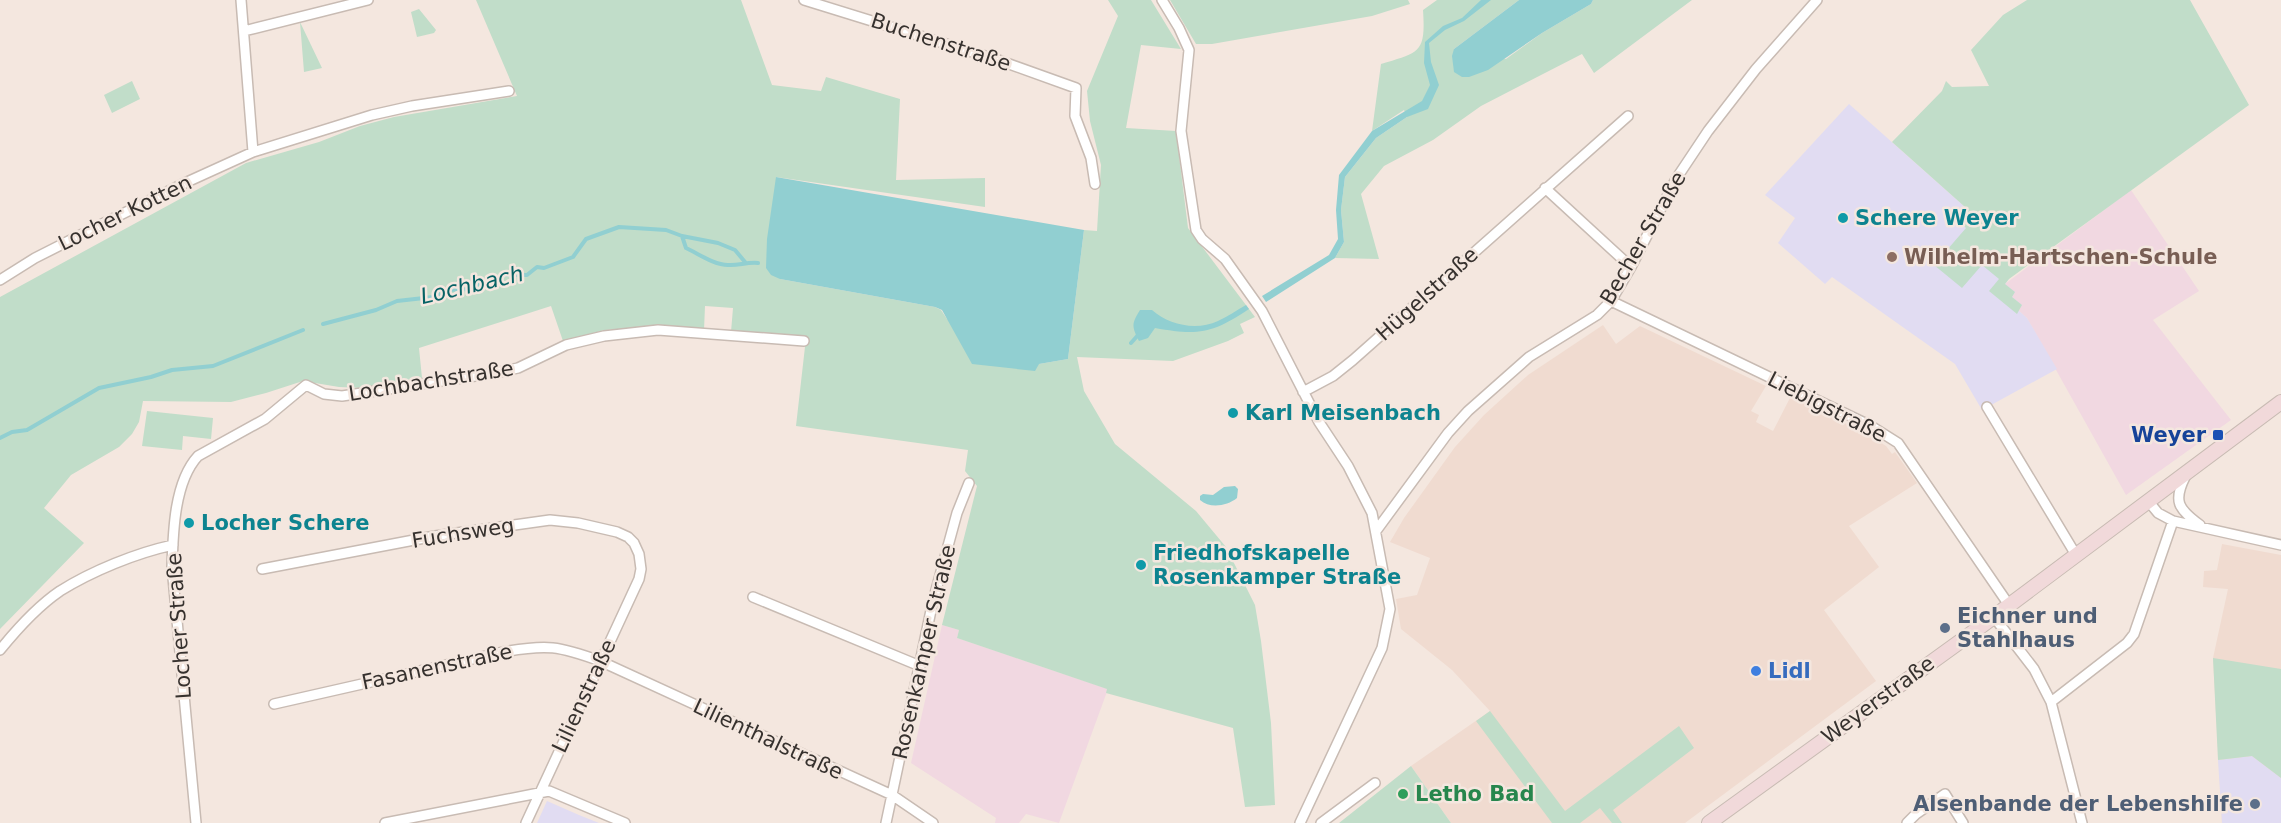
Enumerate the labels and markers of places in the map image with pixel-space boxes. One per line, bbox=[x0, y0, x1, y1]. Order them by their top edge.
place label: Schere Weyer bbox=[1855, 206, 2019, 230]
marker: Schere Weyer bbox=[1836, 211, 1850, 225]
place label: Wilhelm-Hartschen-Schule bbox=[1904, 245, 2217, 269]
marker: Wilhelm-Hartschen-Schule bbox=[1885, 250, 1899, 264]
place label: Karl Meisenbach bbox=[1245, 401, 1441, 425]
marker: Karl Meisenbach bbox=[1226, 406, 1240, 420]
place label: Weyer bbox=[2131, 423, 2207, 447]
marker: Weyer bbox=[2211, 428, 2225, 442]
place label: Locher Schere bbox=[201, 511, 369, 535]
marker: Locher Schere bbox=[182, 516, 196, 530]
place label: Friedhofskapelle Rosenkamper Straße bbox=[1153, 541, 1401, 589]
marker: Friedhofskapelle Rosenkamper Straße bbox=[1134, 558, 1148, 572]
place label: Eichner und Stahlhaus bbox=[1957, 604, 2098, 652]
marker: Eichner und Stahlhaus bbox=[1938, 621, 1952, 635]
place label: Lidl bbox=[1768, 659, 1811, 683]
marker: Lidl bbox=[1749, 664, 1763, 678]
place label: Letho Bad bbox=[1415, 782, 1535, 806]
marker: Letho Bad bbox=[1396, 787, 1410, 801]
place label: Alsenbande der Lebenshilfe bbox=[1913, 792, 2243, 816]
marker: Alsenbande der Lebenshilfe bbox=[2248, 797, 2262, 811]

